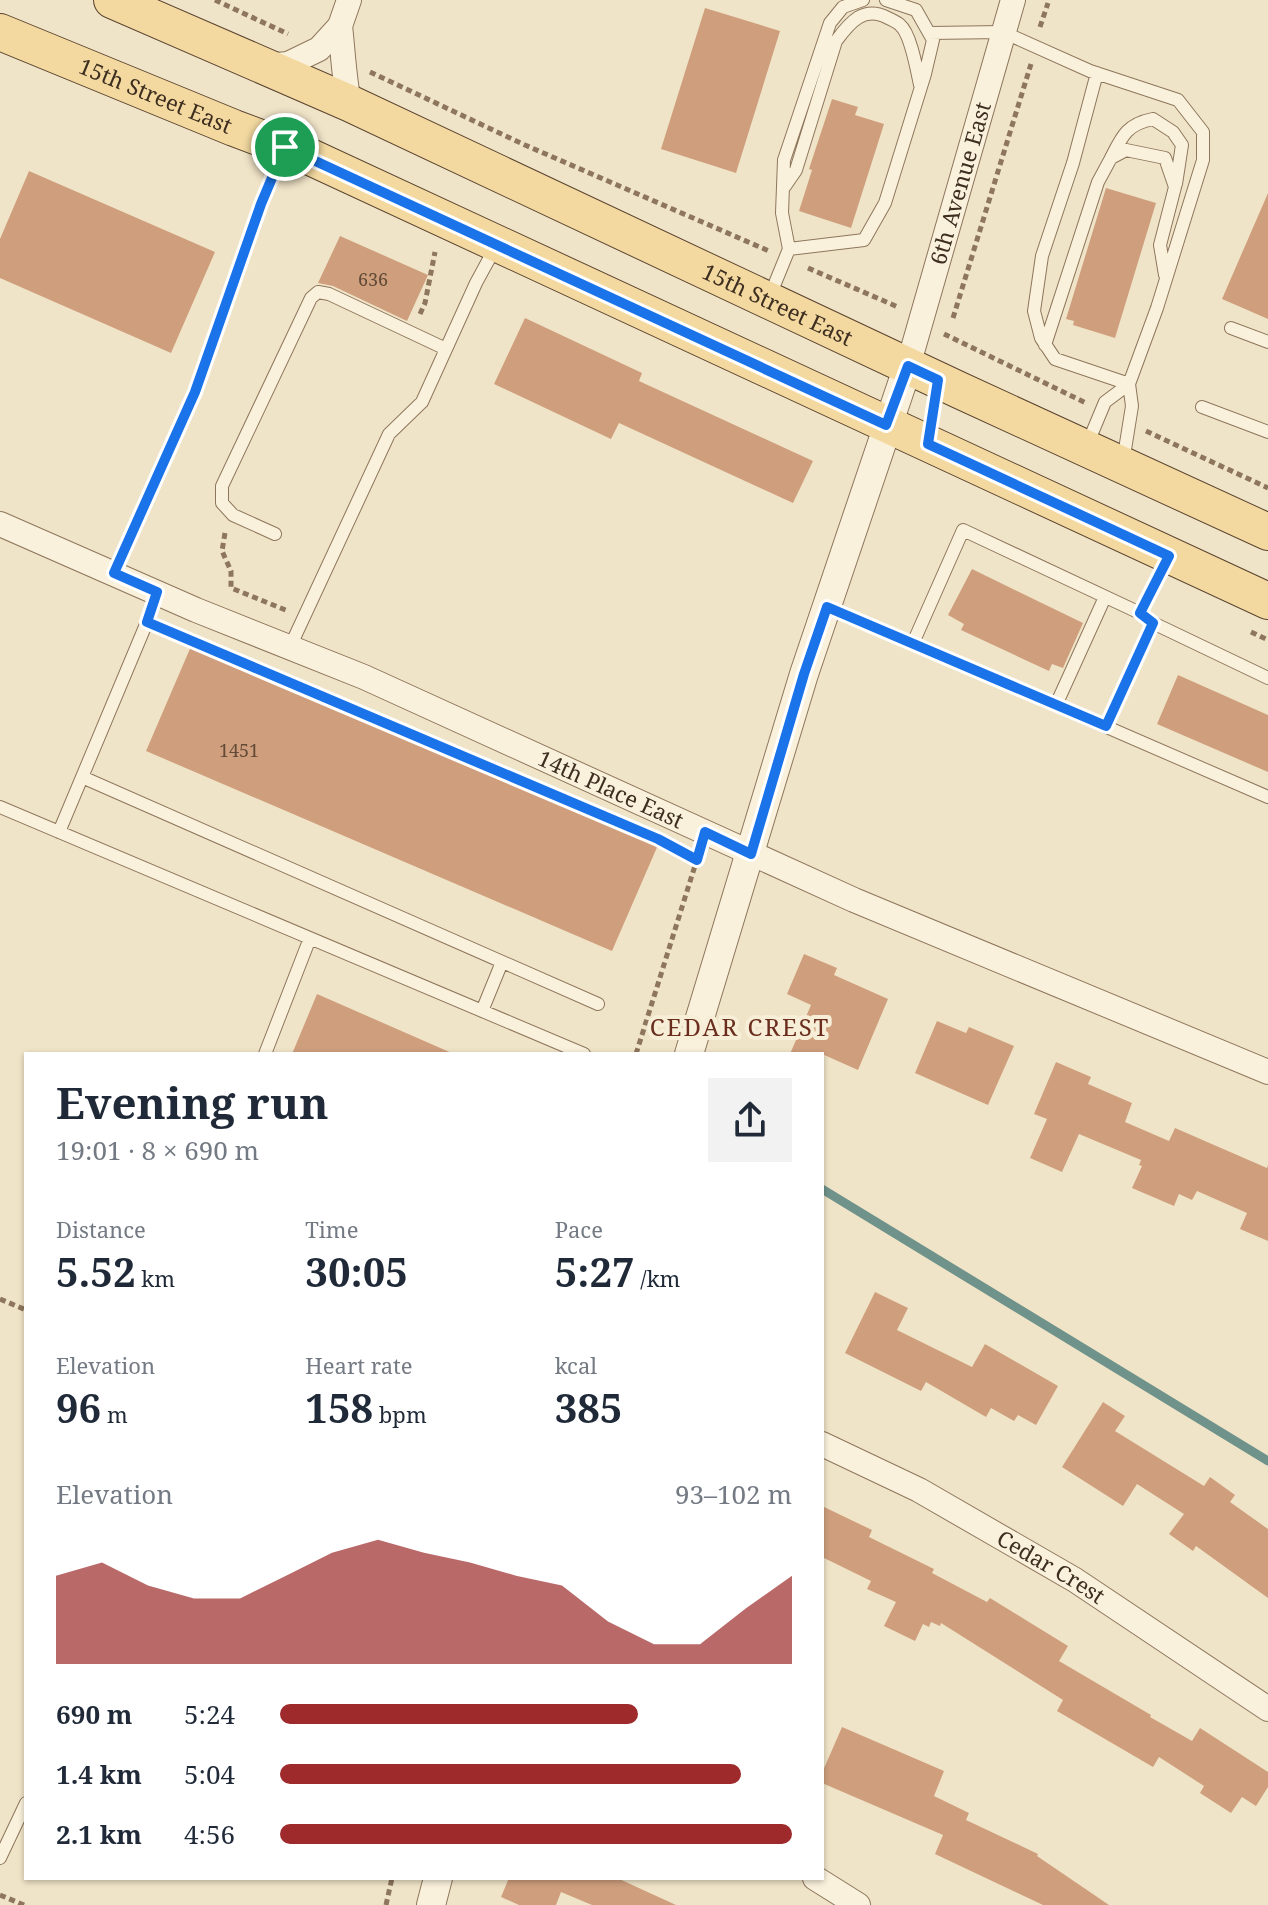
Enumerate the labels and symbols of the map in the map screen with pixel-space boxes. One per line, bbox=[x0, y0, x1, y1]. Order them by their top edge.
street label: 15th Street East bbox=[75, 50, 237, 140]
street label: 6th Avenue East bbox=[922, 98, 997, 268]
pin bbox=[251, 113, 319, 181]
street label: 15th Street East bbox=[698, 255, 858, 352]
house number: 636 bbox=[358, 267, 388, 291]
house number: 1451 bbox=[219, 738, 259, 762]
street label: 14th Place East bbox=[534, 742, 689, 835]
district label: CEDAR CREST bbox=[650, 1010, 830, 1043]
street label: Cedar Crest bbox=[992, 1522, 1111, 1610]

